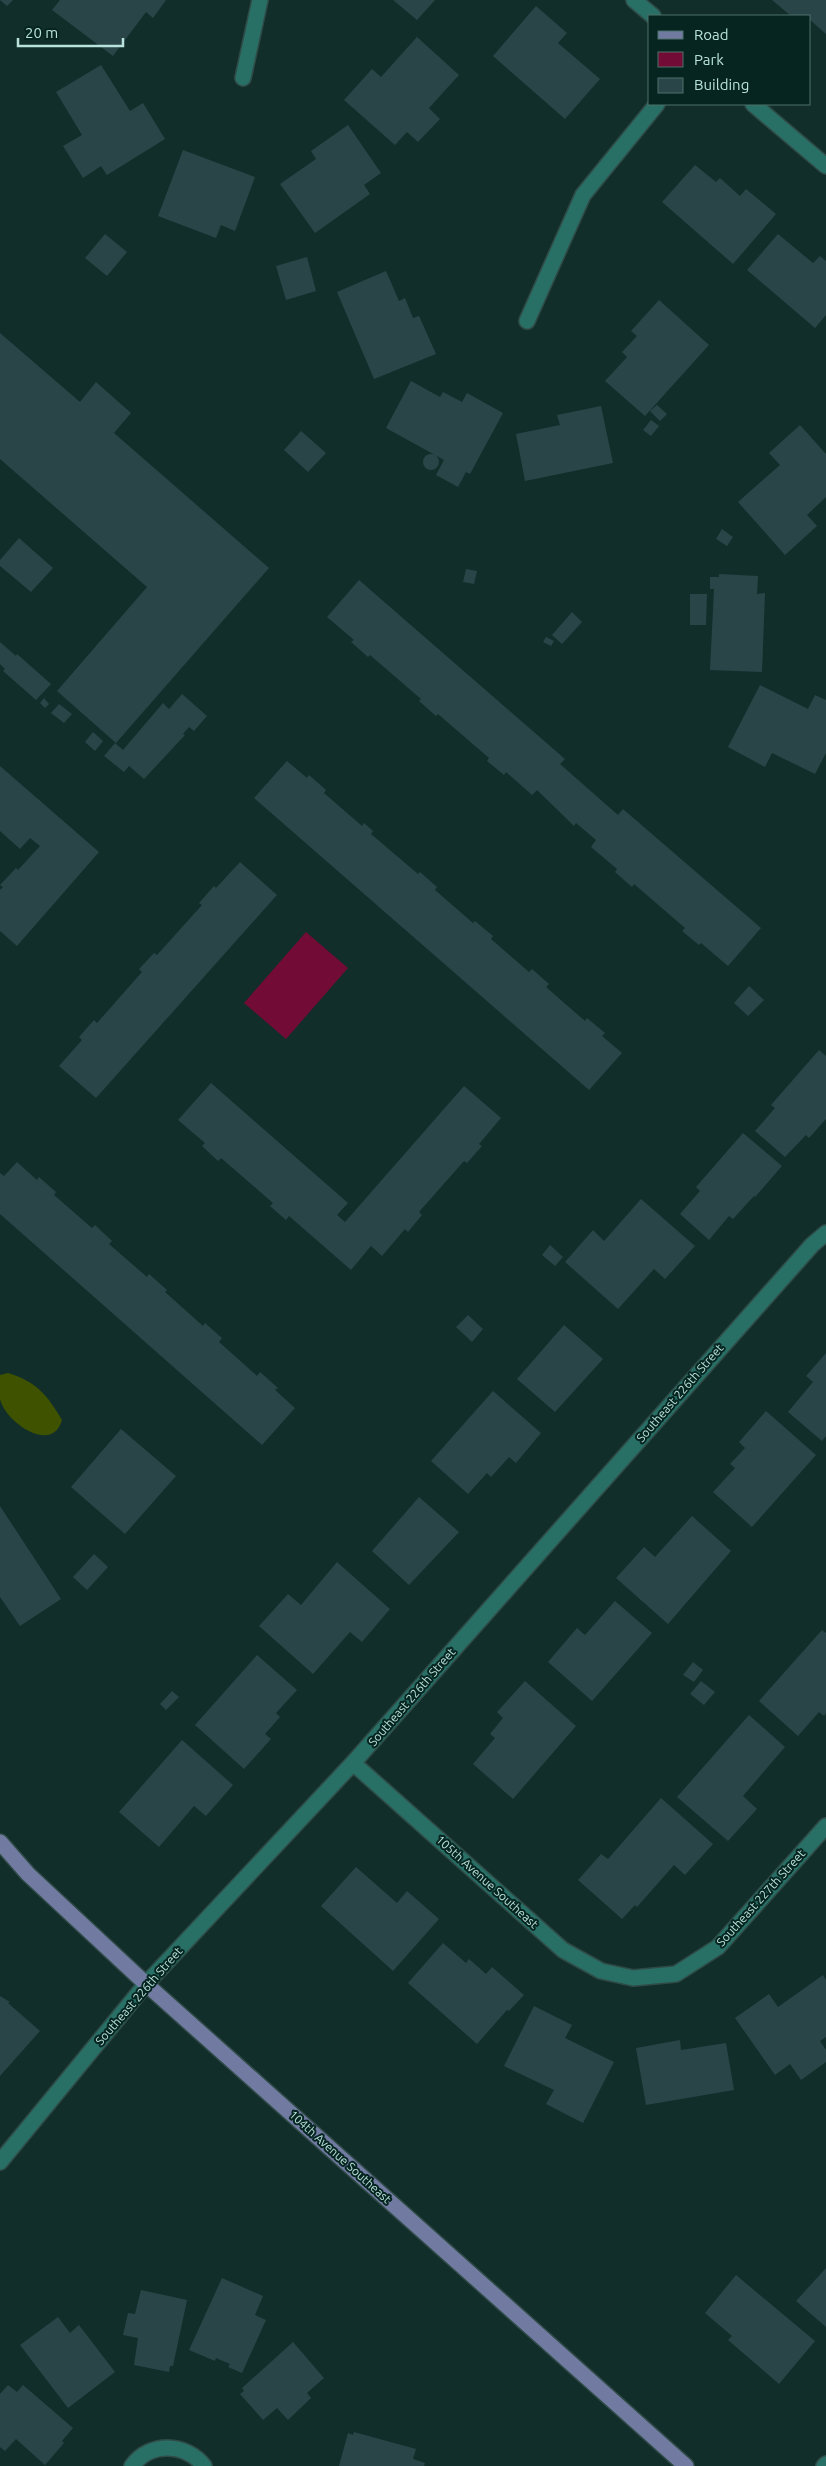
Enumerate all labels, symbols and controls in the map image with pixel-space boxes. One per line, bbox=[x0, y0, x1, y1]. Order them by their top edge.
scale bar bbox=[18, 15, 122, 47]
legend bbox=[648, 15, 811, 105]
text: 20 m bbox=[25, 24, 58, 41]
text: Road bbox=[694, 26, 729, 43]
text: Park bbox=[694, 51, 724, 68]
text: Building bbox=[694, 76, 749, 93]
street label: Southeast 226th Street bbox=[634, 1341, 726, 1444]
street label: Southeast 226th Street bbox=[366, 1645, 458, 1748]
street label: 105th Avenue Southeast bbox=[434, 1833, 541, 1931]
street label: Southeast 227th Street bbox=[714, 1847, 808, 1949]
street label: Southeast 226th Street bbox=[93, 1944, 185, 2047]
street label: 104th Avenue Southeast bbox=[287, 2108, 394, 2206]

